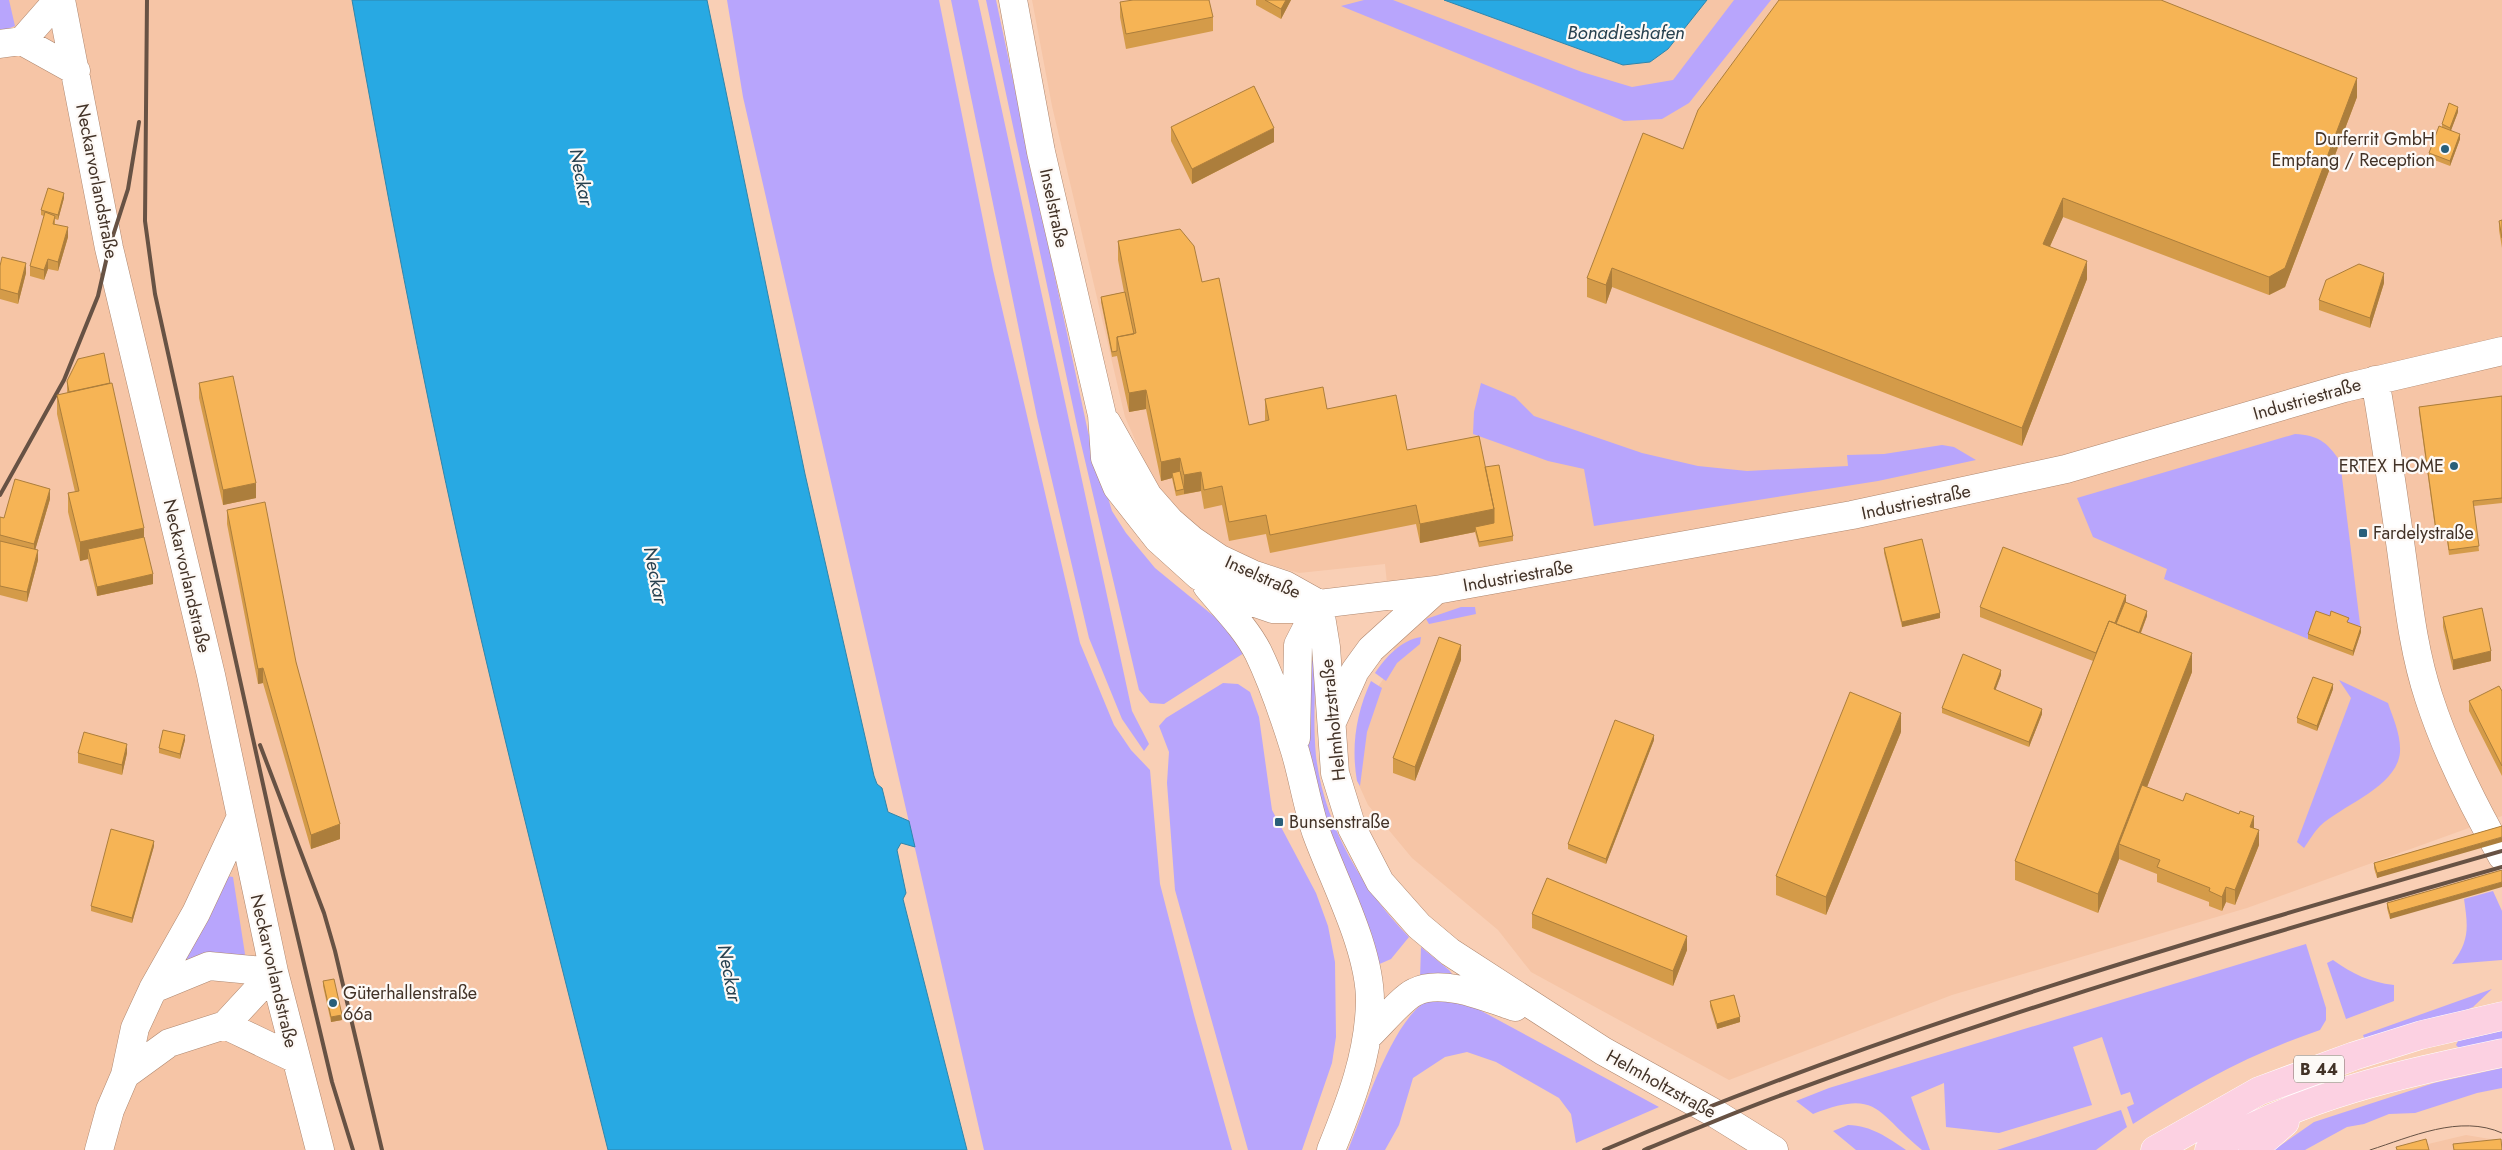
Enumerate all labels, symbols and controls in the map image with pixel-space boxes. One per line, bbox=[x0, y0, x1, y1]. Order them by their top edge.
water label: Bonadieshafen bbox=[1567, 19, 1685, 46]
street label: Neckarvorlandstraße bbox=[69, 101, 125, 261]
place label: Durferrit GmbH Empfang / Reception bbox=[2271, 126, 2435, 173]
marker: Durferrit GmbH Empfang / Reception bbox=[2439, 143, 2451, 155]
water label: Neckar bbox=[563, 146, 601, 210]
street label: Inselstraße bbox=[1033, 166, 1075, 250]
street label: Industriestraße bbox=[2250, 371, 2364, 427]
place label: ERTEX HOME bbox=[2339, 453, 2444, 479]
marker: ERTEX HOME bbox=[2448, 460, 2460, 472]
street label: Industriestraße bbox=[1859, 478, 1973, 526]
street label: Neckarvorlandstraße bbox=[157, 497, 217, 655]
place label: Fardelystraße bbox=[2373, 520, 2474, 546]
marker: Fardelystraße bbox=[2357, 527, 2369, 539]
water label: Neckar bbox=[637, 544, 675, 608]
street label: Inselstraße bbox=[1221, 549, 1305, 605]
street label: Industriestraße bbox=[1461, 554, 1575, 598]
street label: Helmholtzstraße bbox=[1314, 658, 1352, 782]
place label: Bunsenstraße bbox=[1289, 809, 1390, 835]
marker: Bunsenstraße bbox=[1273, 816, 1285, 828]
street label: Neckarvorlandstraße bbox=[244, 892, 304, 1050]
water label: Neckar bbox=[711, 942, 749, 1006]
place label: Güterhallenstraße 66a bbox=[343, 980, 477, 1027]
marker: Güterhallenstraße 66a bbox=[327, 997, 339, 1009]
street label: Helmholtzstraße bbox=[1601, 1043, 1721, 1125]
road number: B 44 bbox=[2294, 1056, 2344, 1082]

